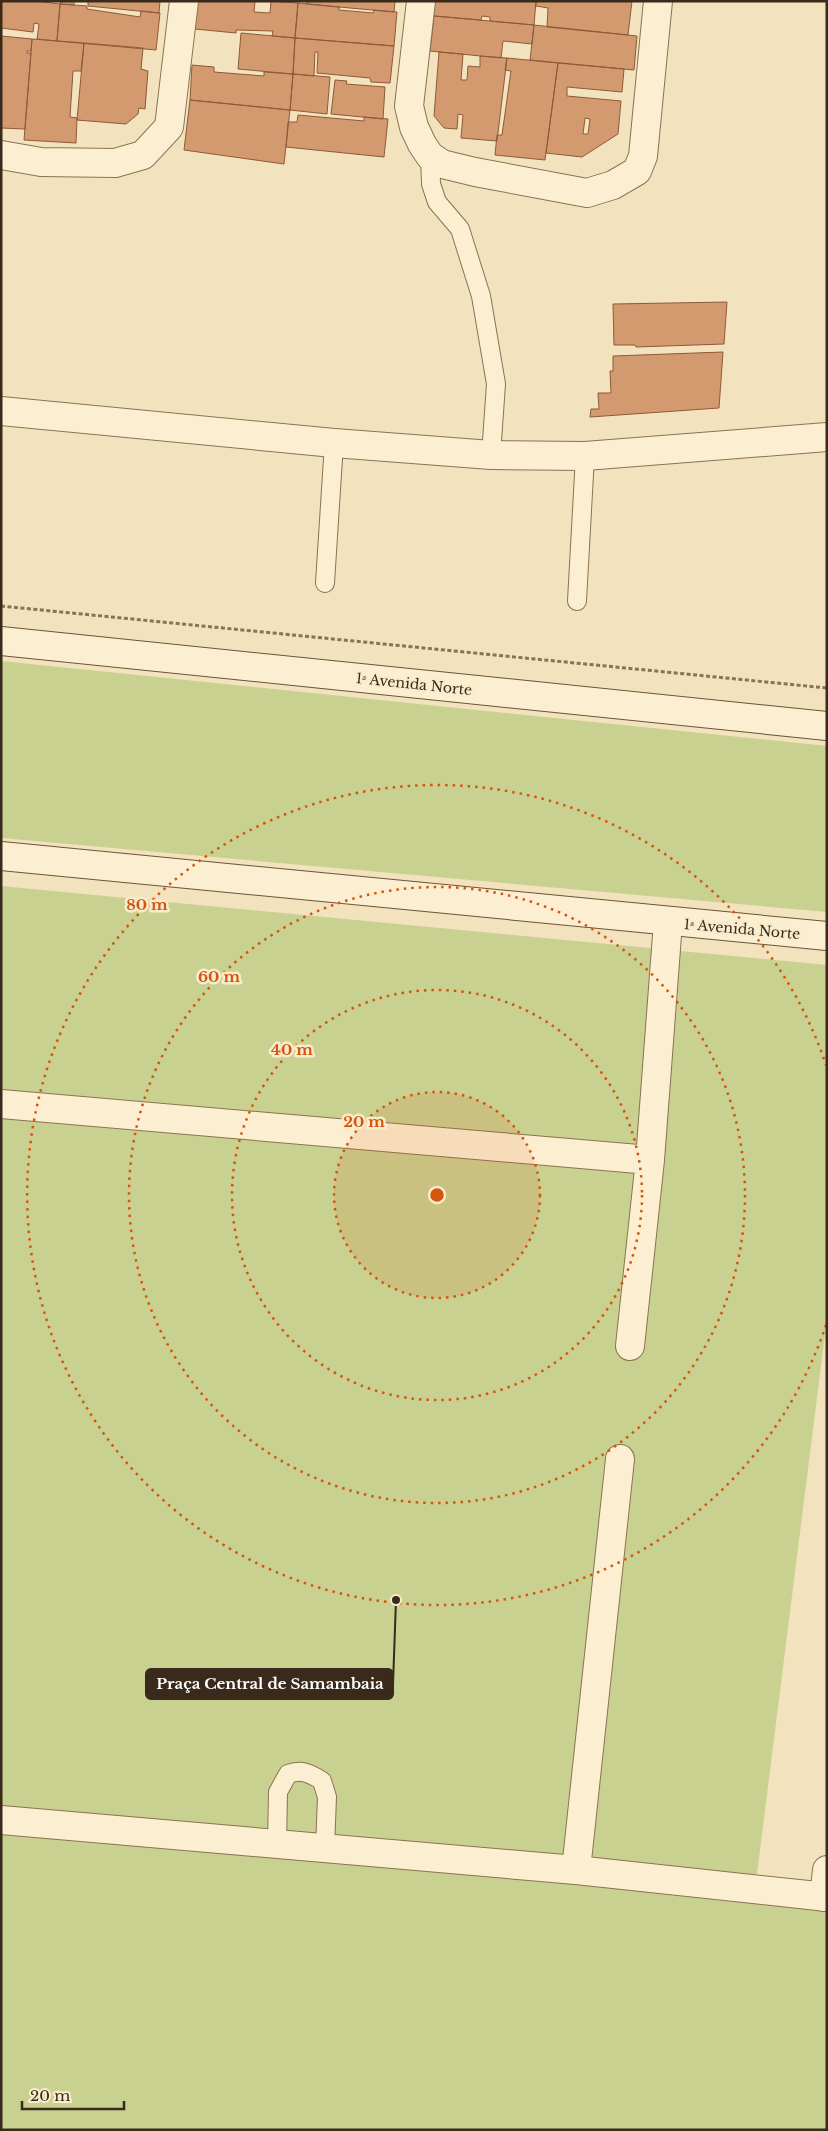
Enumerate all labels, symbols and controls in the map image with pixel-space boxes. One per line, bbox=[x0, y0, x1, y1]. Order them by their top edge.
street label: 1ᵃ Avenida Norte bbox=[355, 669, 473, 699]
text: 80 m bbox=[126, 895, 168, 914]
street label: 1ᵃ Avenida Norte bbox=[683, 915, 801, 943]
text: 60 m bbox=[198, 967, 240, 986]
text: 40 m bbox=[271, 1040, 313, 1059]
text: 20 m bbox=[343, 1112, 385, 1131]
centre of rings bbox=[428, 1186, 446, 1204]
callout: Praça Central de Samambaia bbox=[146, 1669, 393, 1699]
text: Praça Central de Samambaia bbox=[156, 1674, 384, 1693]
scale bar bbox=[22, 2078, 125, 2110]
text: 20 m bbox=[30, 2086, 70, 2105]

